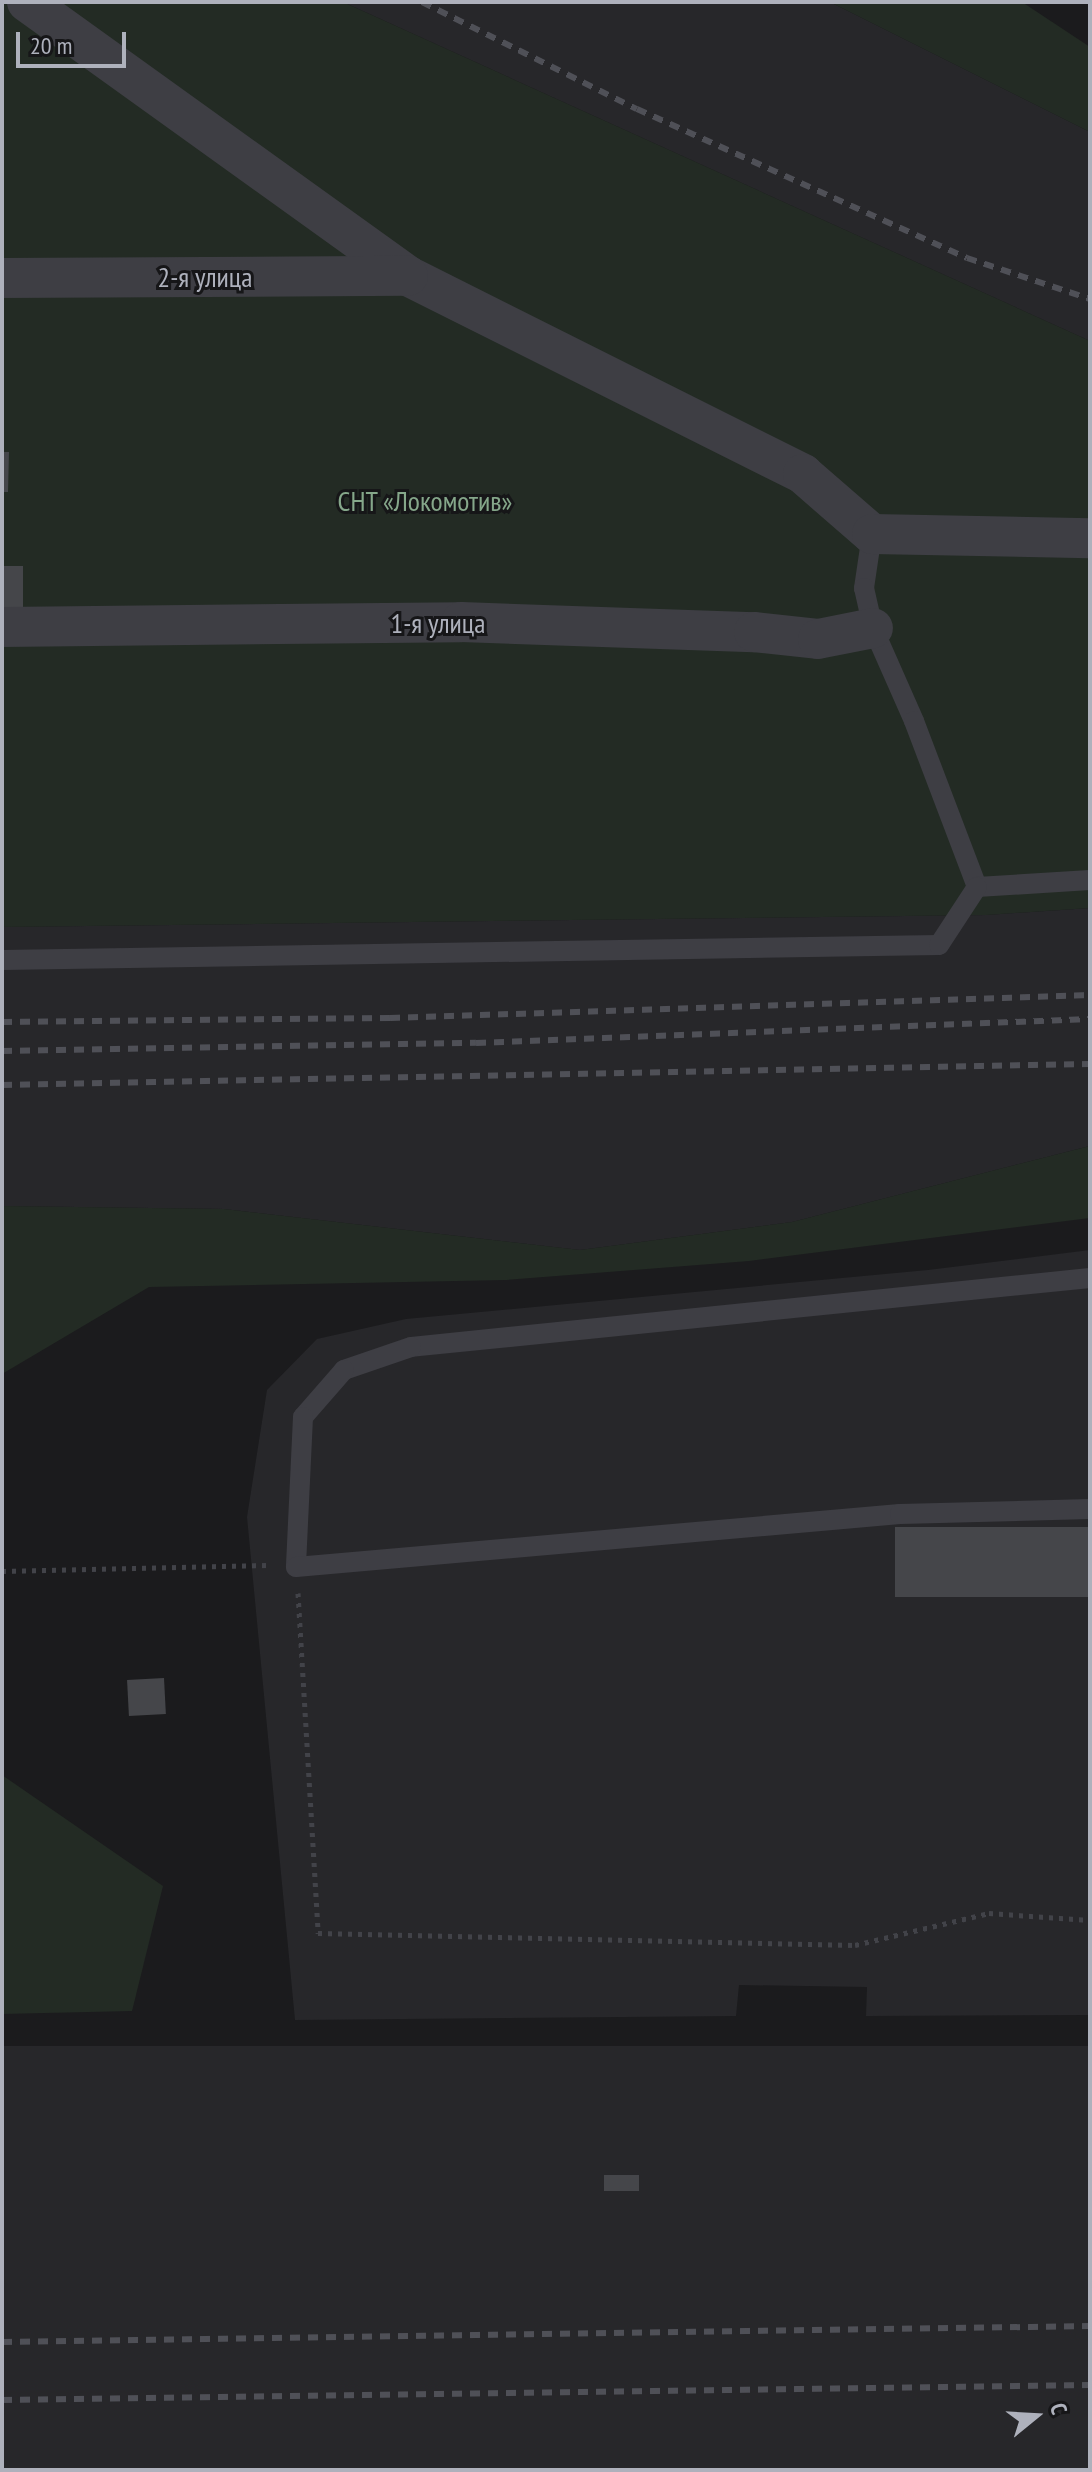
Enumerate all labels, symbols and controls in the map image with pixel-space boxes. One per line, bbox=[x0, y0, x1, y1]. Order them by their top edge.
scale bar bbox=[20, 16, 130, 66]
text: 20 m bbox=[30, 30, 72, 61]
street label: 2-я улица bbox=[158, 260, 252, 294]
park label: СНТ «Локомотив» bbox=[337, 484, 513, 518]
street label: 1-я улица bbox=[391, 606, 485, 640]
north arrow bbox=[996, 2376, 1076, 2456]
text: С bbox=[1044, 2399, 1074, 2418]

